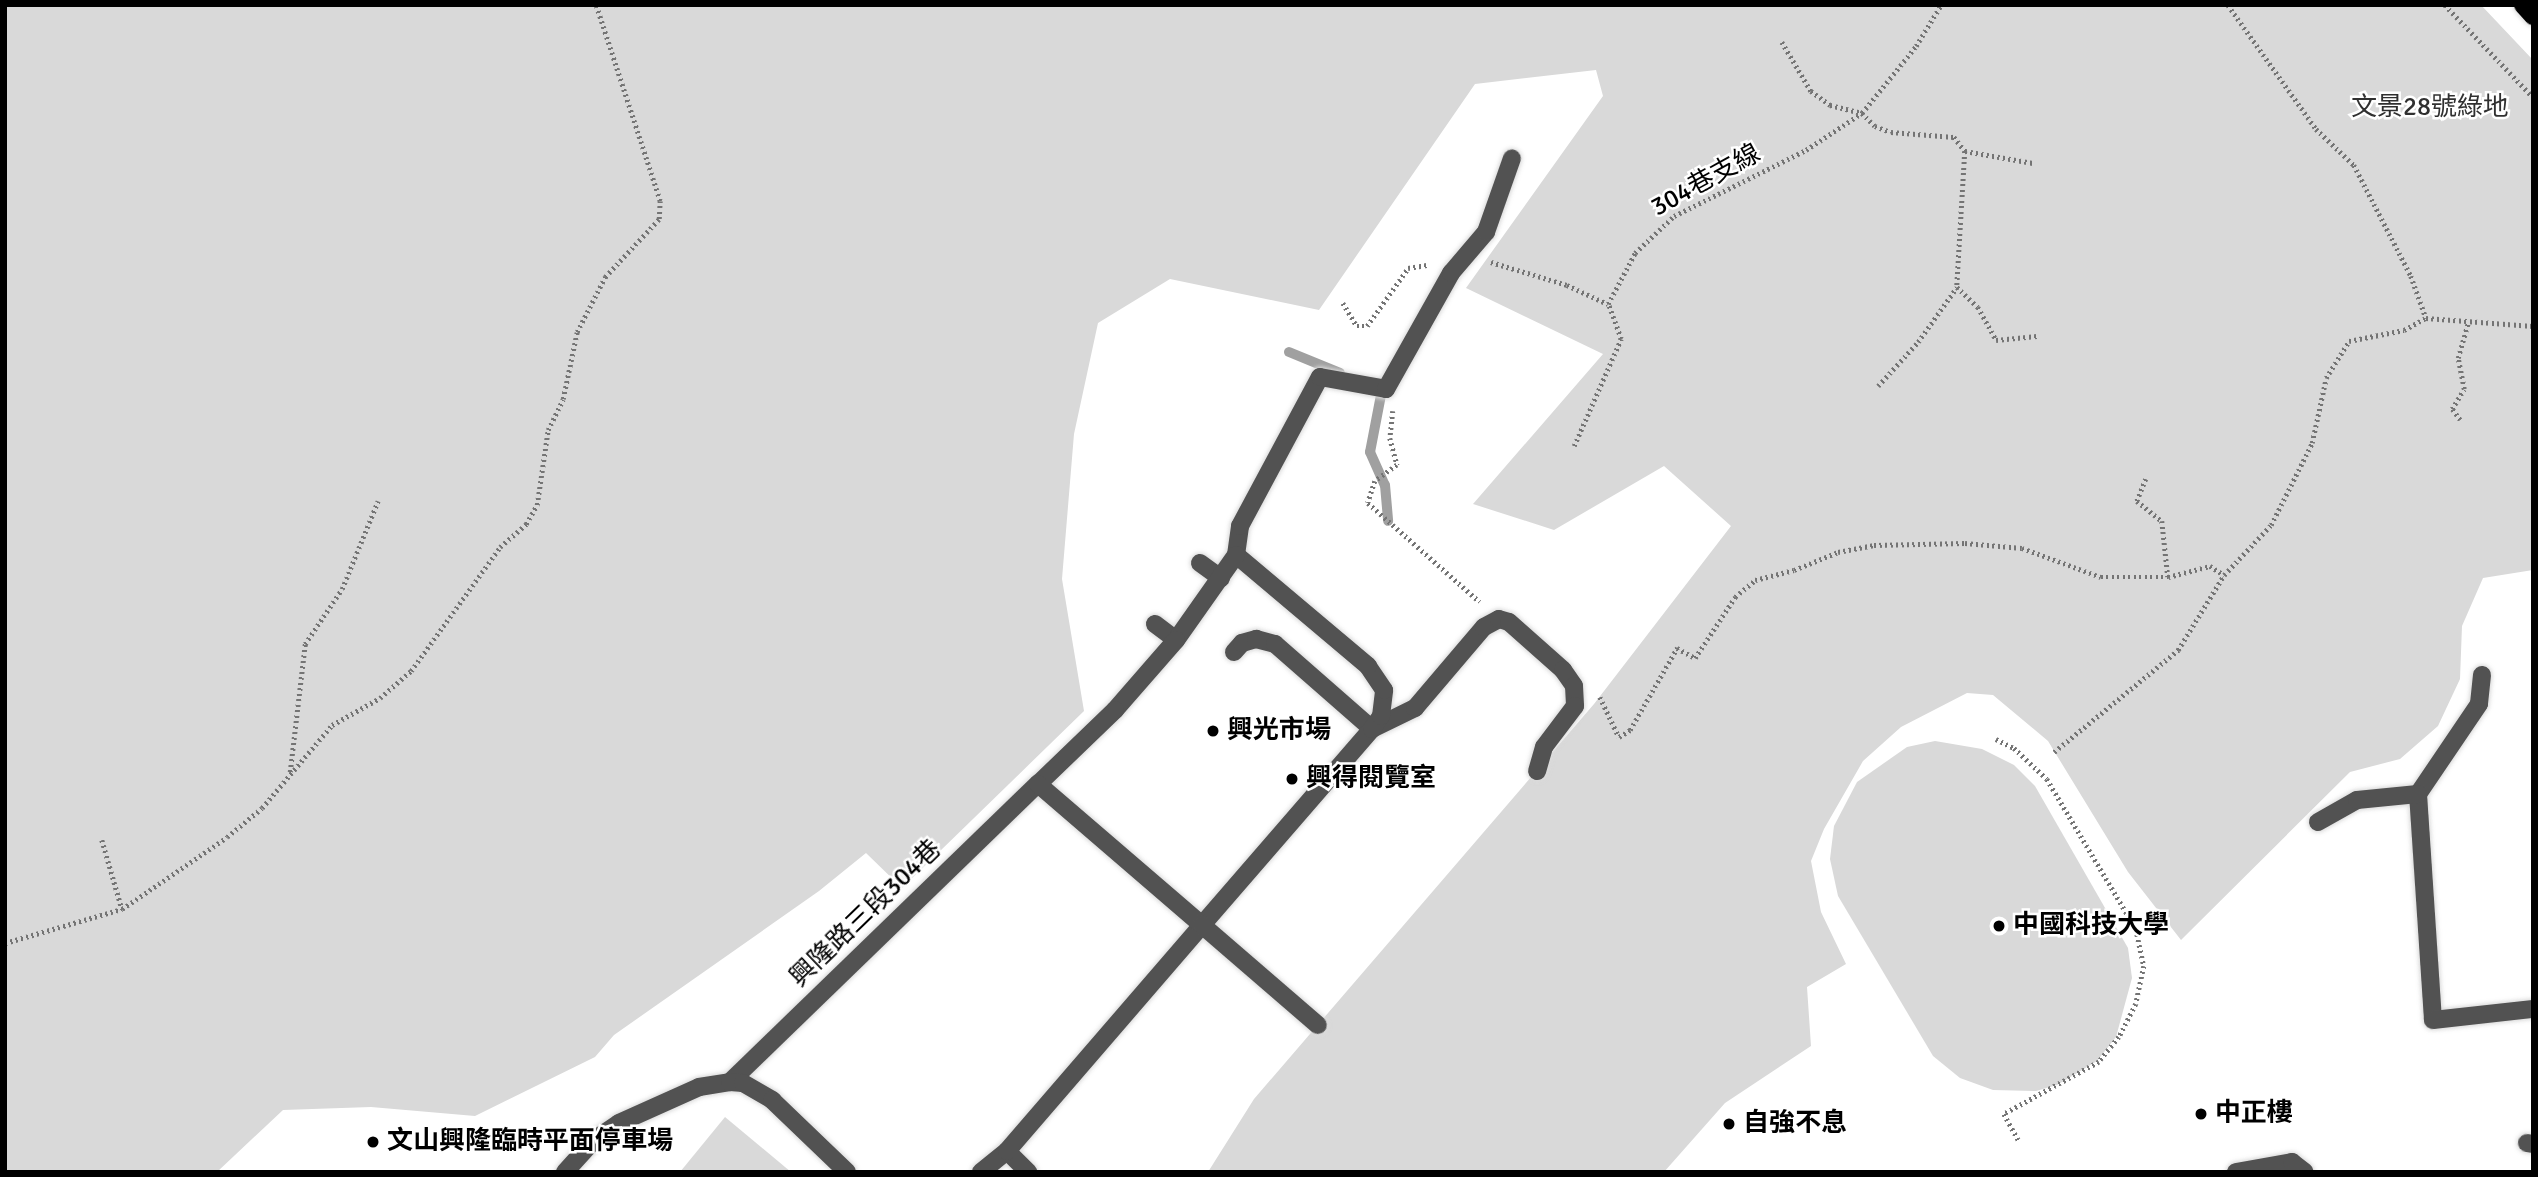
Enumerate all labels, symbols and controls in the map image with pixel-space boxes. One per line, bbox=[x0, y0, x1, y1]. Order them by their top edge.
park label: 文景28號綠地 bbox=[2351, 92, 2509, 124]
street label: 304巷支線 bbox=[1646, 138, 1766, 224]
place label: 興光市場 bbox=[1227, 715, 1331, 747]
marker: 興光市場 bbox=[1205, 723, 1221, 739]
place label: 興得閱覽室 bbox=[1306, 763, 1436, 795]
marker: 興得閱覽室 bbox=[1284, 771, 1300, 787]
street label: 興隆路三段304巷 bbox=[784, 834, 948, 994]
place label: 中國科技大學 bbox=[2013, 910, 2169, 942]
marker: 中國科技大學 bbox=[1991, 918, 2007, 934]
place label: 中正樓 bbox=[2215, 1098, 2293, 1130]
marker: 中正樓 bbox=[2193, 1106, 2209, 1122]
place label: 自強不息 bbox=[1743, 1108, 1847, 1140]
marker: 自強不息 bbox=[1721, 1116, 1737, 1132]
place label: 文山興隆臨時平面停車場 bbox=[387, 1126, 673, 1158]
marker: 文山興隆臨時平面停車場 bbox=[365, 1134, 381, 1150]

